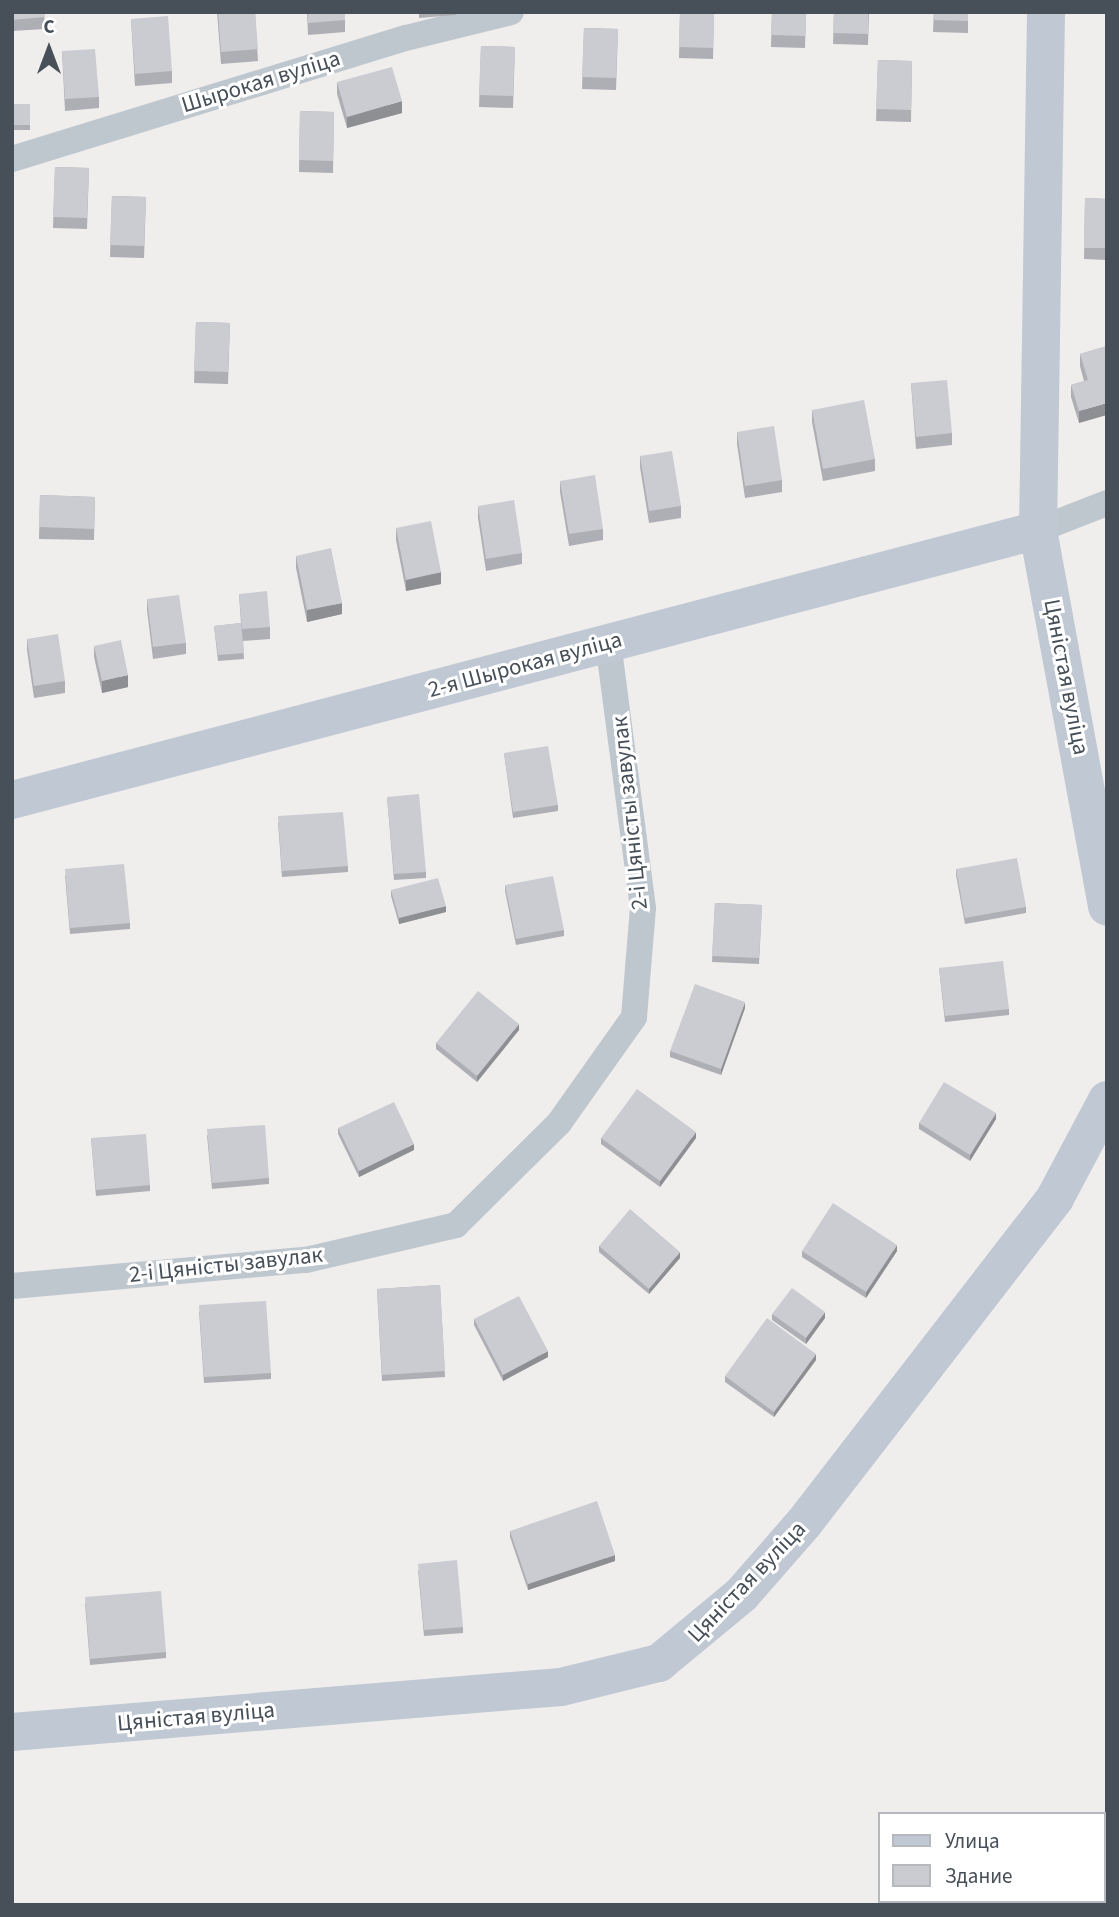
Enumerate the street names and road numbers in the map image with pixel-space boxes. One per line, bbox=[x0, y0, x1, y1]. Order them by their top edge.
street label: Шырокая вуліца bbox=[178, 45, 344, 119]
street label: Цяністая вуліца bbox=[1037, 597, 1095, 757]
street label: 2-я Шырокая вуліца bbox=[425, 626, 625, 704]
street label: 2-і Цяністы завулак bbox=[606, 715, 654, 911]
street label: 2-і Цяністы завулак bbox=[128, 1241, 324, 1289]
street label: Цяністая вуліца bbox=[682, 1516, 812, 1648]
street label: Цяністая вуліца bbox=[116, 1696, 276, 1738]

